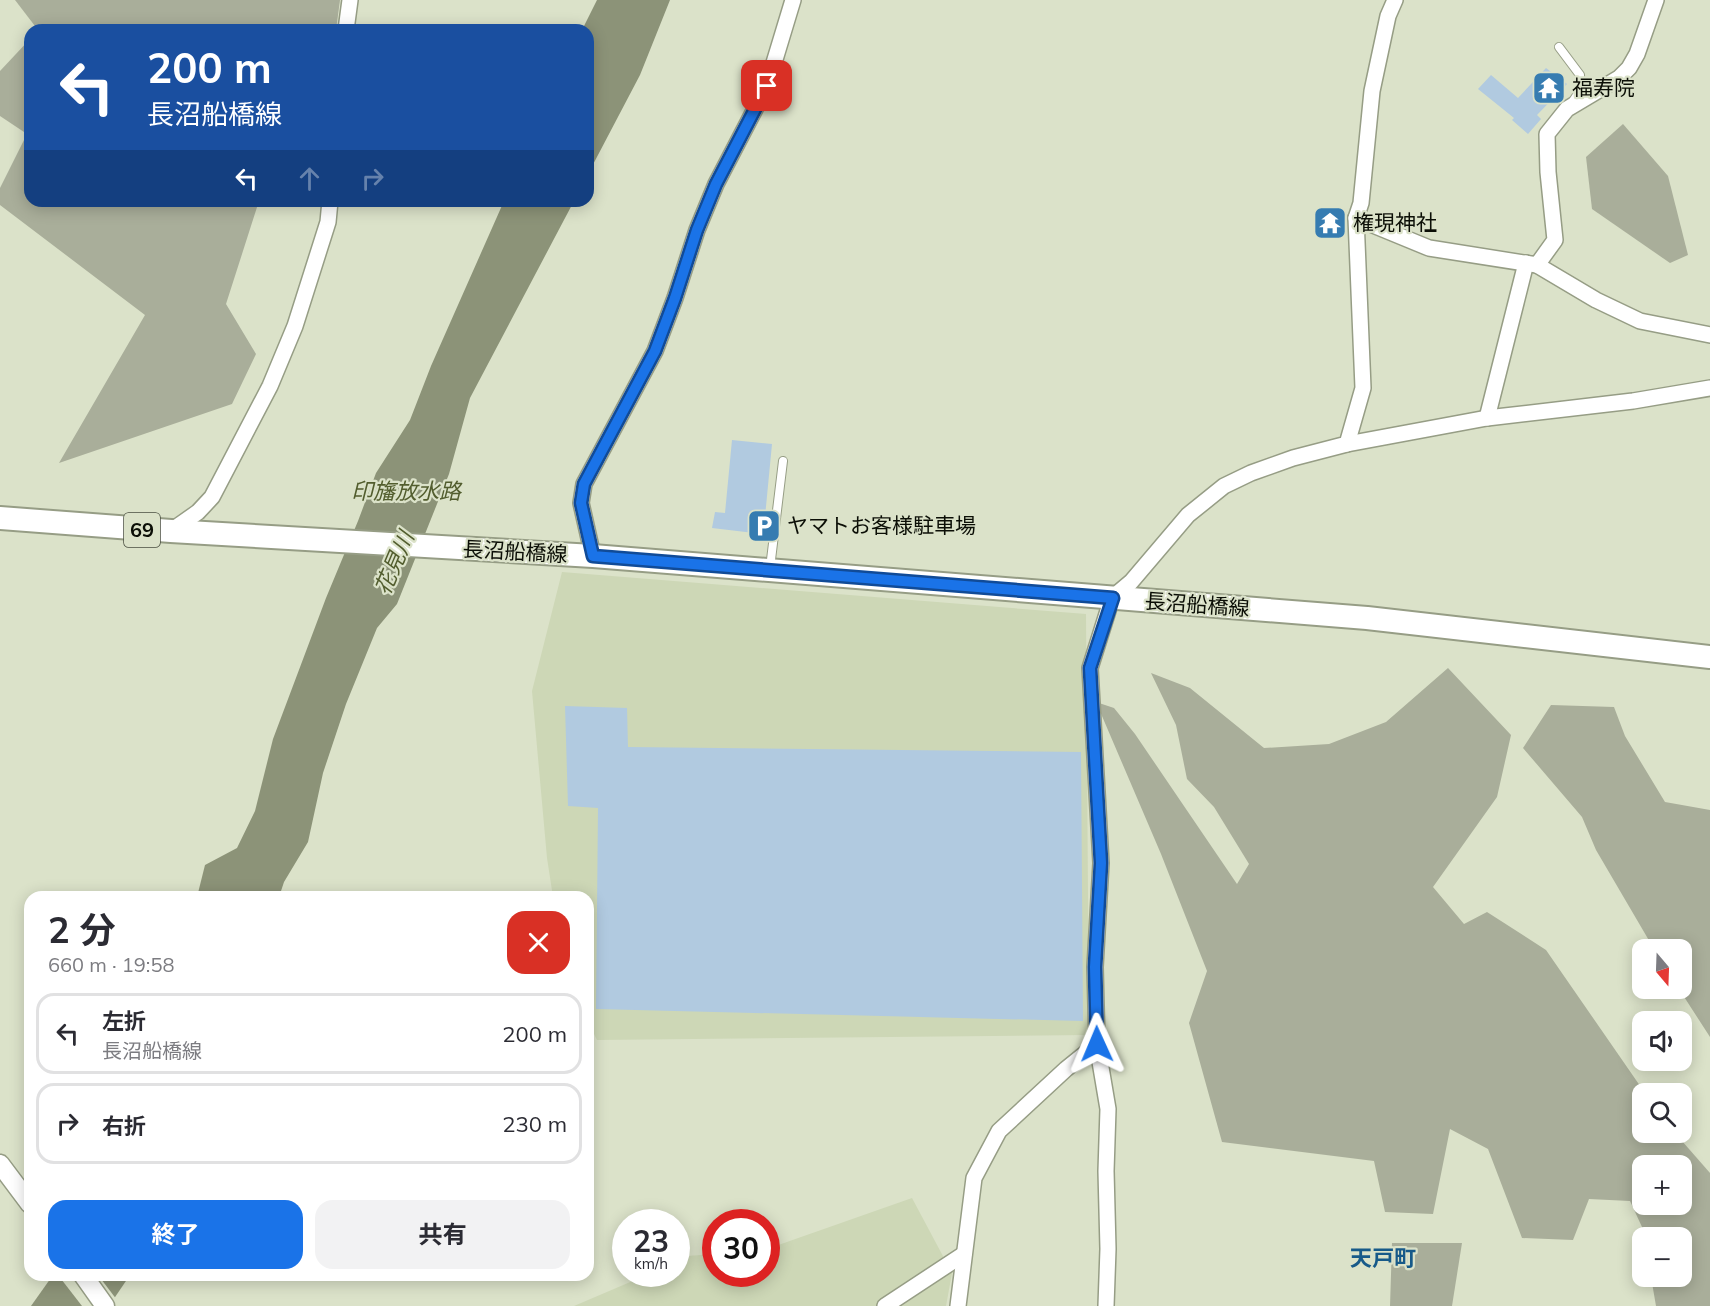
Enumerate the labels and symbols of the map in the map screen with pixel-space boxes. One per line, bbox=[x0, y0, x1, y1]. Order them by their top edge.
pin bbox=[741, 60, 792, 111]
temple icon: 福寿院 bbox=[1531, 70, 1567, 106]
place label: 福寿院 bbox=[1572, 74, 1635, 100]
temple icon: 権現神社 bbox=[1312, 205, 1348, 241]
place label: 権現神社 bbox=[1353, 209, 1437, 235]
water label: 印旛放水路 bbox=[351, 477, 463, 505]
parking icon: ヤマトお客様駐車場 bbox=[746, 508, 782, 544]
place label: ヤマトお客様駐車場 bbox=[787, 512, 976, 538]
road number: 69 bbox=[124, 513, 160, 547]
water label: 花見川 bbox=[368, 525, 421, 599]
street label: 長沼船橋線 bbox=[462, 535, 568, 567]
street label: 長沼船橋線 bbox=[1144, 587, 1250, 621]
north arrow bbox=[1632, 939, 1692, 999]
position arrow bbox=[1065, 1012, 1129, 1076]
speed limit sign: 30 bbox=[702, 1209, 780, 1287]
district label: 天戸町 bbox=[1350, 1244, 1416, 1272]

